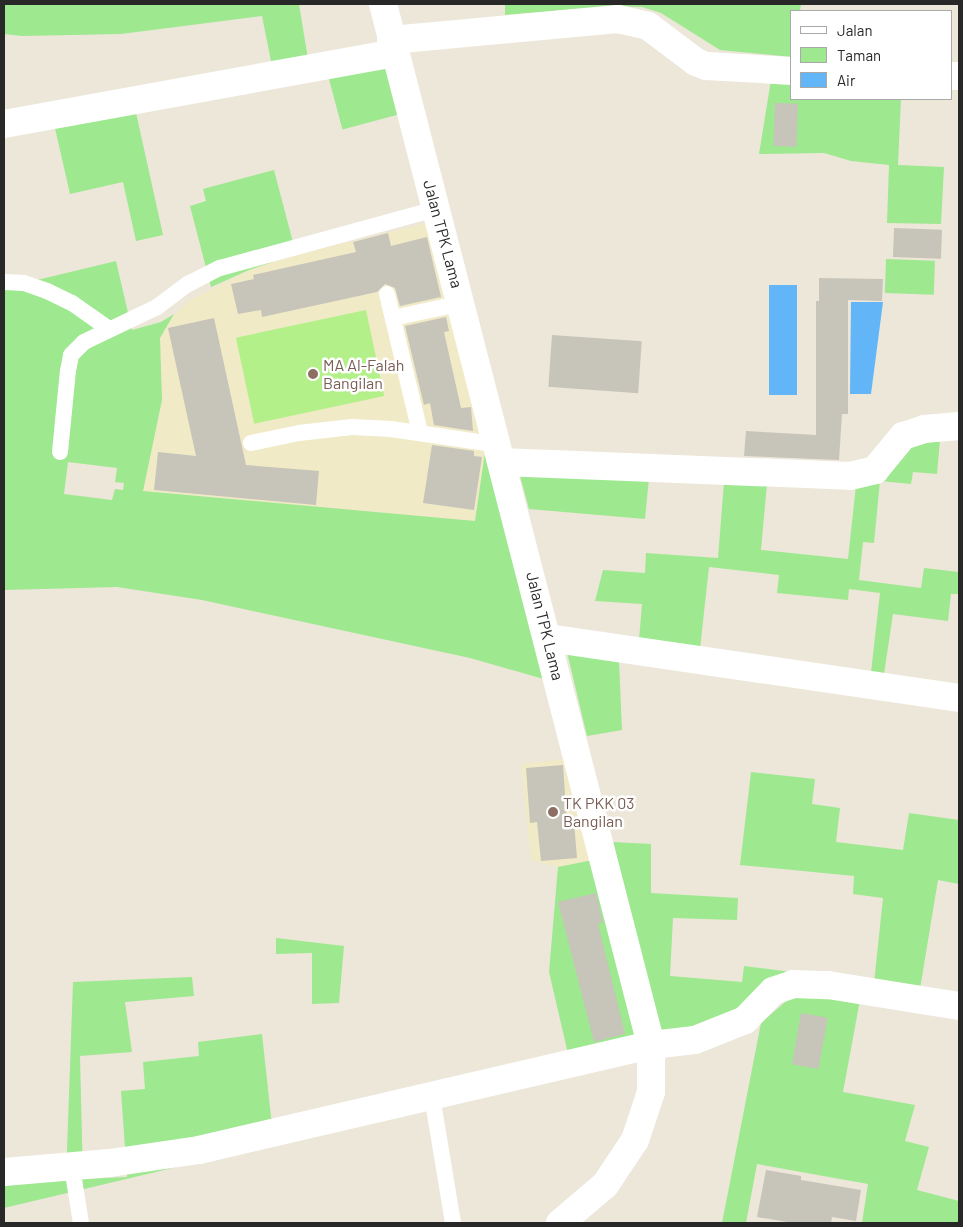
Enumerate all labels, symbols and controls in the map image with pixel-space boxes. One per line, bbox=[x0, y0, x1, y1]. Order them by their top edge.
legend bbox=[790, 10, 953, 100]
text: Jalan bbox=[837, 21, 873, 39]
text: Taman bbox=[837, 46, 881, 64]
text: Air bbox=[837, 71, 855, 89]
street label: Jalan TPK Lama bbox=[419, 178, 467, 290]
place label: MA Al-Falah Bangilan bbox=[323, 355, 404, 393]
marker: MA Al-Falah Bangilan bbox=[307, 368, 319, 380]
street label: Jalan TPK Lama bbox=[522, 570, 568, 682]
place label: TK PKK 03 Bangilan bbox=[563, 793, 635, 831]
marker: TK PKK 03 Bangilan bbox=[547, 806, 559, 818]

